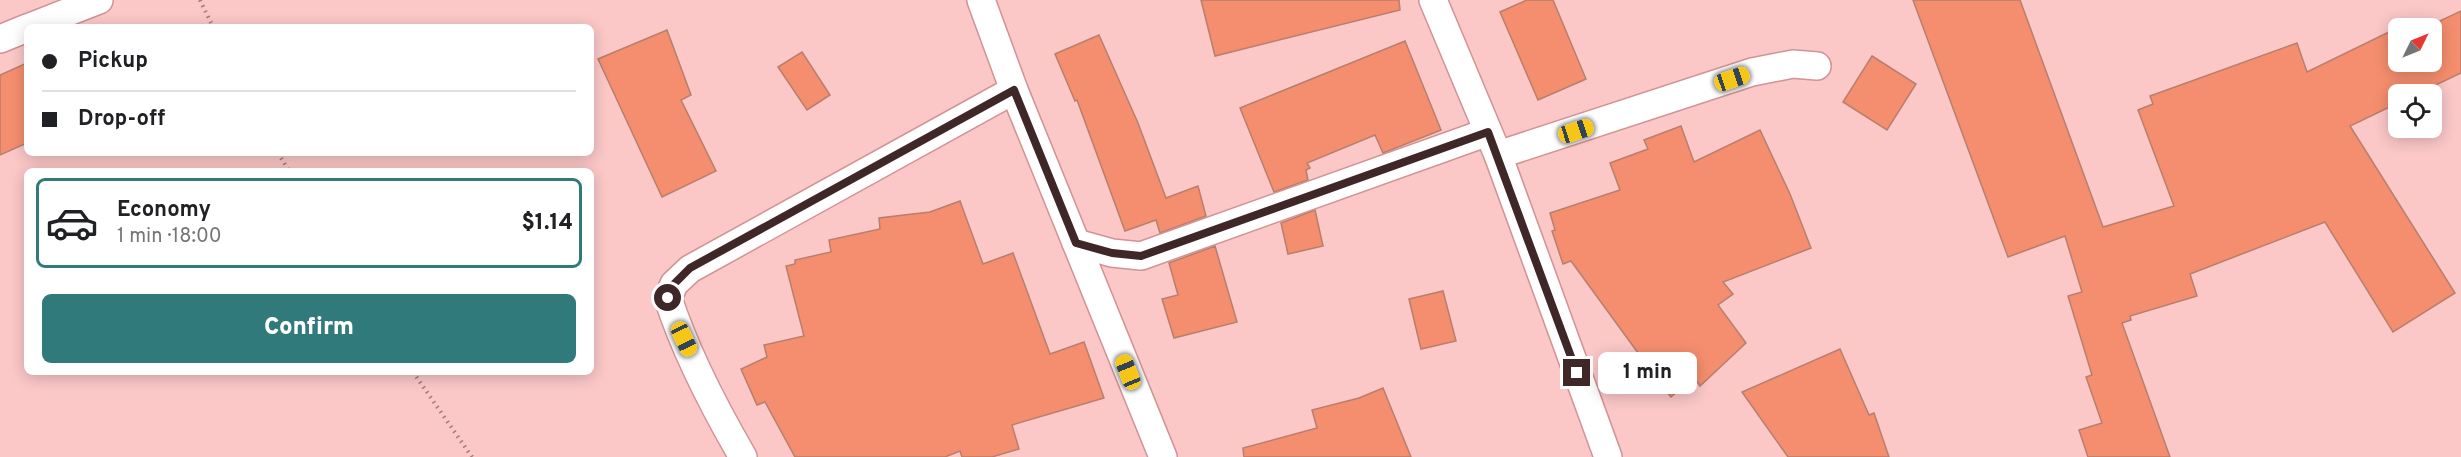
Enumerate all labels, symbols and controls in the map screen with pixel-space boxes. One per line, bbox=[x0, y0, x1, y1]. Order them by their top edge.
north arrow bbox=[2388, 18, 2442, 72]
map controls bbox=[2388, 18, 2442, 138]
text: Pickup bbox=[78, 48, 148, 75]
car bbox=[1712, 65, 1752, 93]
button: locate bbox=[2388, 84, 2442, 138]
text: Drop-off bbox=[78, 106, 165, 133]
car bbox=[1556, 117, 1596, 145]
icon: car bbox=[45, 196, 99, 250]
text: Economy bbox=[117, 197, 211, 224]
text: $1.14 bbox=[521, 210, 573, 237]
text: 1 min · 18:00 bbox=[117, 224, 222, 250]
route start bbox=[654, 284, 681, 311]
button: Confirm bbox=[42, 294, 576, 363]
car bbox=[668, 319, 700, 359]
car bbox=[1113, 352, 1143, 392]
callout: 1 min bbox=[1598, 352, 1697, 394]
route end bbox=[1563, 359, 1590, 386]
text: 1 min bbox=[1623, 360, 1672, 386]

